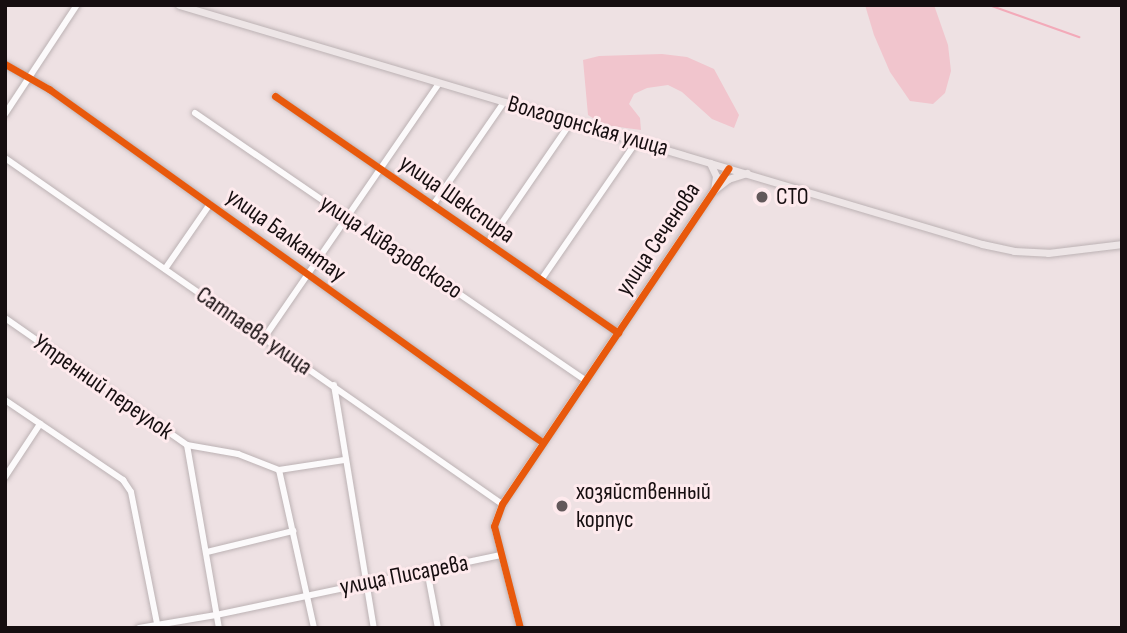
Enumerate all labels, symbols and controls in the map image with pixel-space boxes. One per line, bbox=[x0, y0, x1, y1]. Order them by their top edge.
street label: Волгодонская улица bbox=[504, 89, 672, 163]
street label: улица Шекспира bbox=[394, 149, 520, 249]
street label: улица Сеченова bbox=[610, 177, 706, 301]
street label: улица Балкантау bbox=[221, 182, 351, 288]
place label: СТО bbox=[776, 183, 809, 211]
street label: улица Айвазовского bbox=[314, 189, 468, 305]
marker: СТО bbox=[754, 189, 770, 205]
street label: Сатпаева улица bbox=[190, 281, 318, 381]
street label: Утренний переулок bbox=[27, 328, 179, 446]
place label: хозяйственный корпус bbox=[576, 478, 711, 534]
marker: хозяйственный корпус bbox=[554, 498, 570, 514]
street label: улица Писарева bbox=[337, 548, 471, 602]

